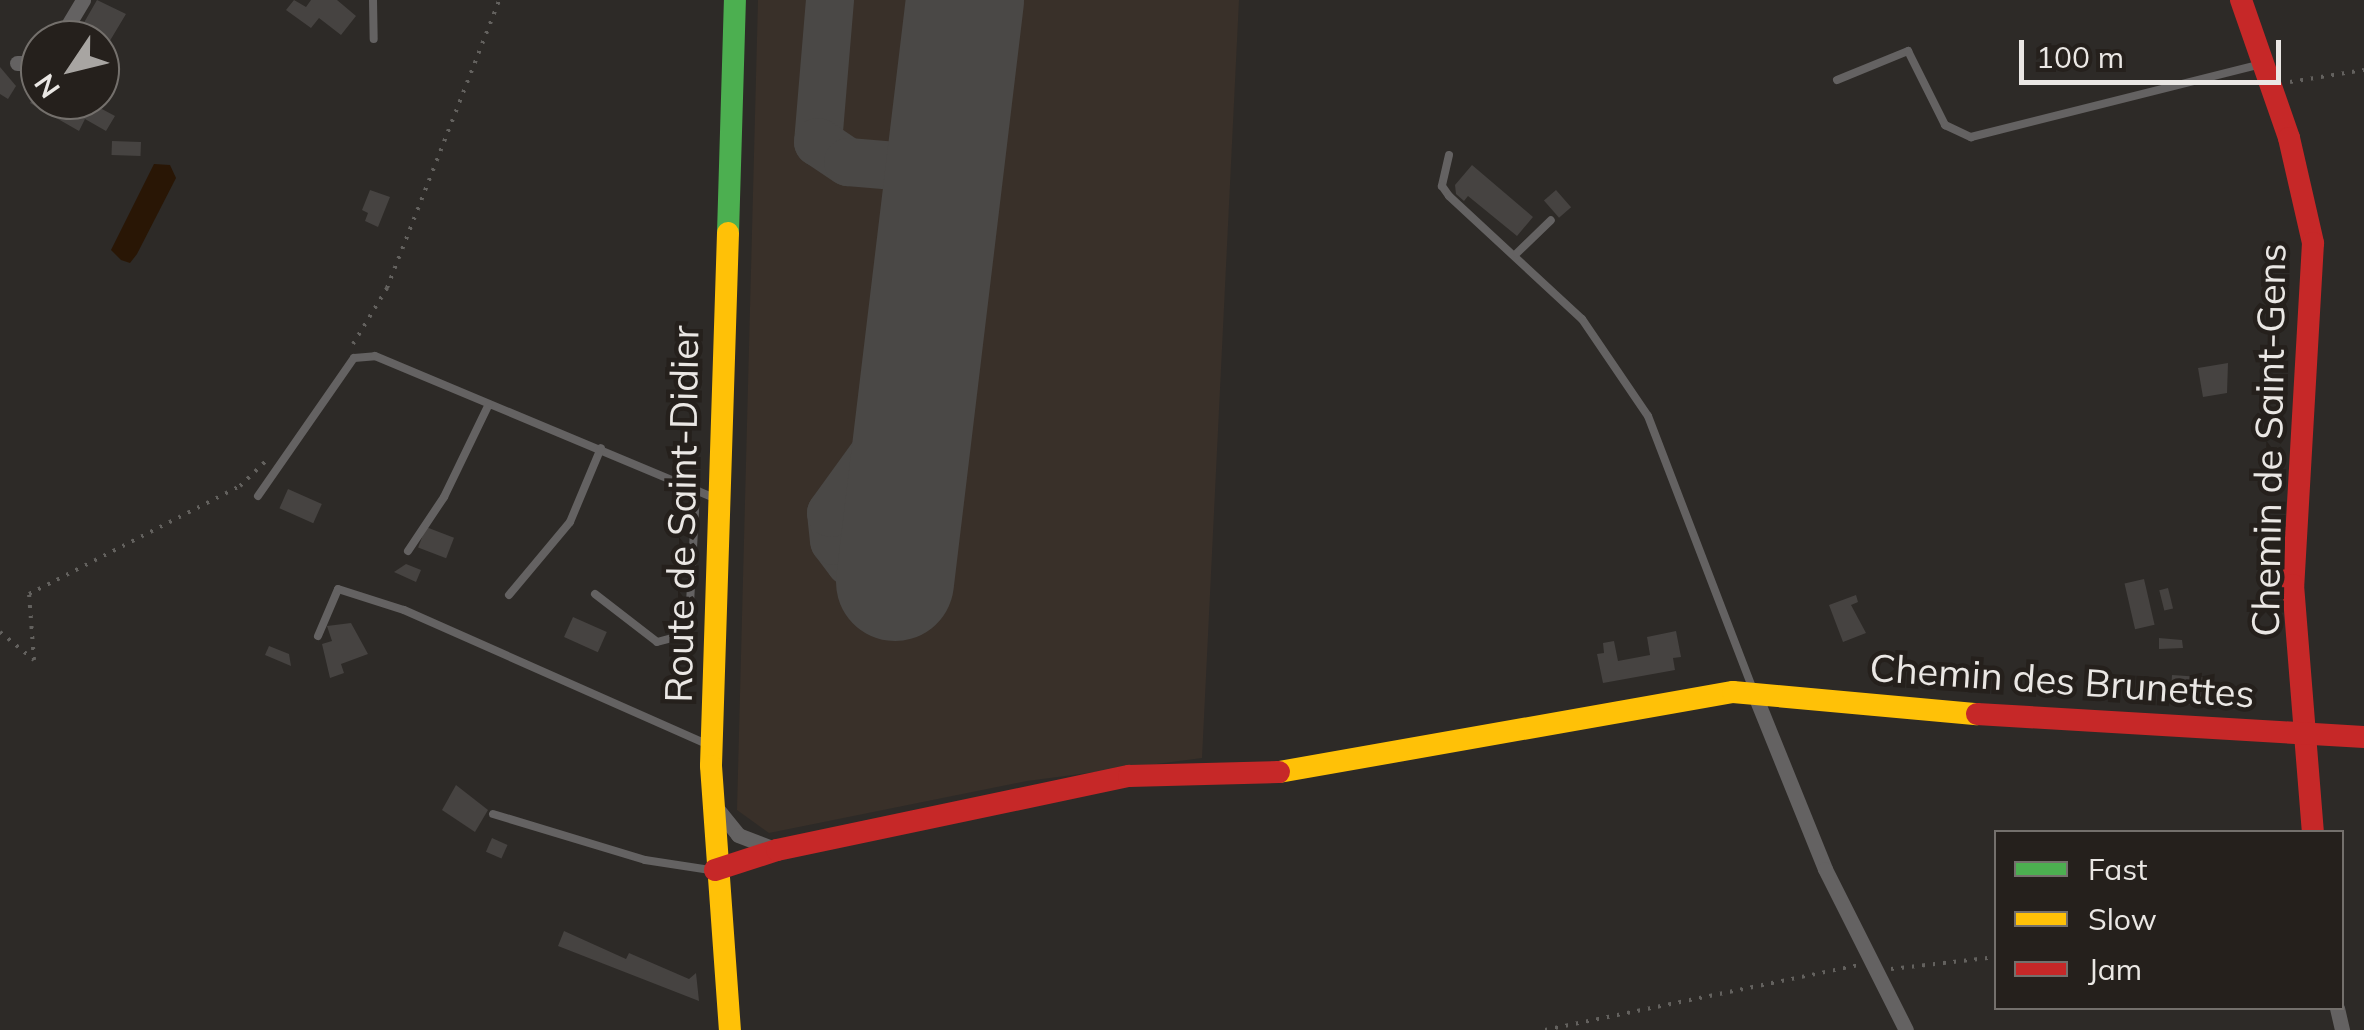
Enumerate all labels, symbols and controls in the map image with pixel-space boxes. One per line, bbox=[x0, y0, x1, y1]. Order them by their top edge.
north arrow bbox=[20, 20, 120, 120]
scale bar bbox=[2024, 20, 2286, 82]
text: 100 m bbox=[2036, 38, 2124, 76]
text: N bbox=[26, 68, 67, 105]
street label: Chemin de Saint-Gens bbox=[2243, 243, 2295, 637]
street label: Route de Saint-Didier bbox=[656, 325, 708, 703]
street label: Chemin des Brunettes bbox=[1868, 645, 2256, 717]
legend bbox=[1994, 830, 2344, 1010]
text: Fast bbox=[2088, 850, 2148, 888]
text: Slow bbox=[2088, 900, 2157, 938]
text: Jam bbox=[2088, 950, 2142, 988]

